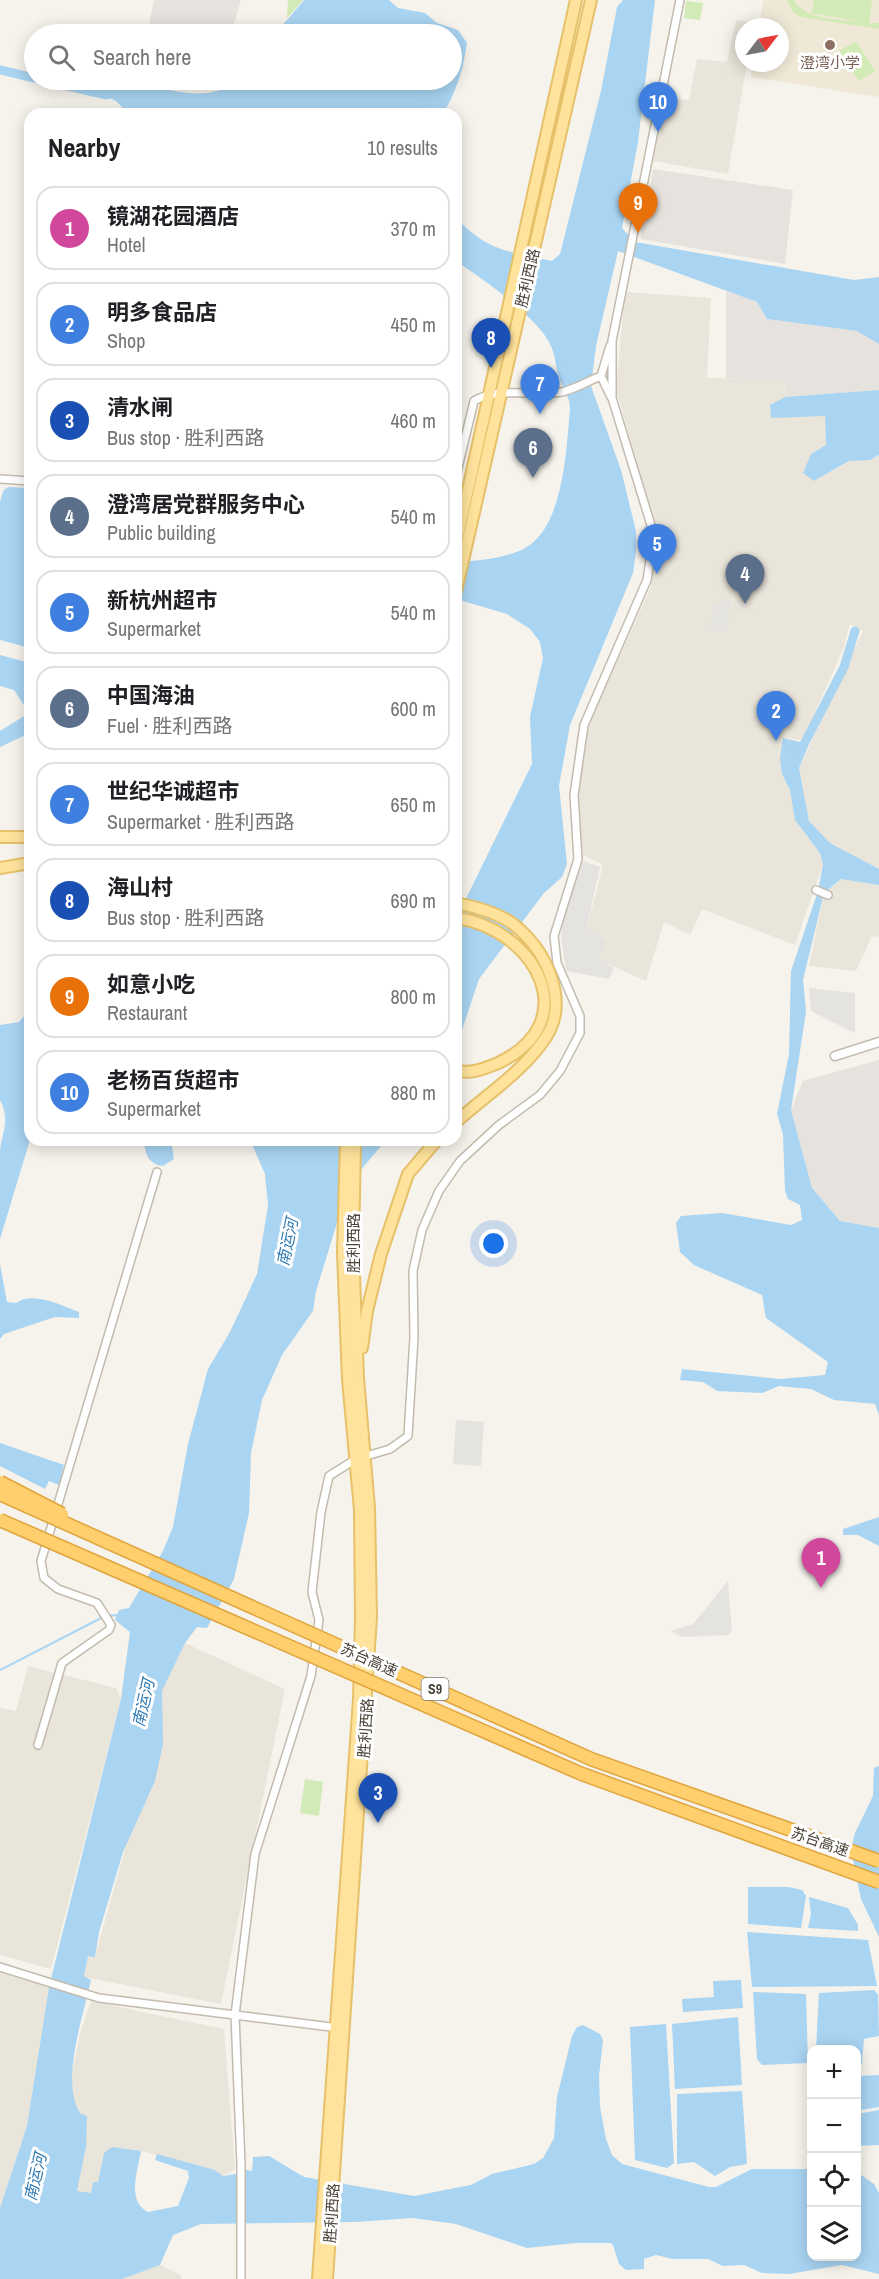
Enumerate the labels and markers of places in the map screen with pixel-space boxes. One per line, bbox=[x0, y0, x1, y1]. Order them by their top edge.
marker: 澄湾小学 bbox=[823, 38, 837, 52]
place label: 澄湾小学 bbox=[800, 52, 860, 73]
pin: 10 bbox=[638, 82, 678, 132]
pin: 9 bbox=[618, 184, 658, 233]
pin: 8 bbox=[472, 318, 510, 368]
pin: 7 bbox=[520, 364, 560, 414]
pin: 6 bbox=[514, 428, 552, 478]
pin: 5 bbox=[638, 524, 676, 574]
pin: 4 bbox=[726, 554, 764, 604]
pin: 2 bbox=[756, 692, 796, 741]
pin: 1 bbox=[802, 1538, 840, 1588]
pin: 3 bbox=[358, 1774, 398, 1823]

